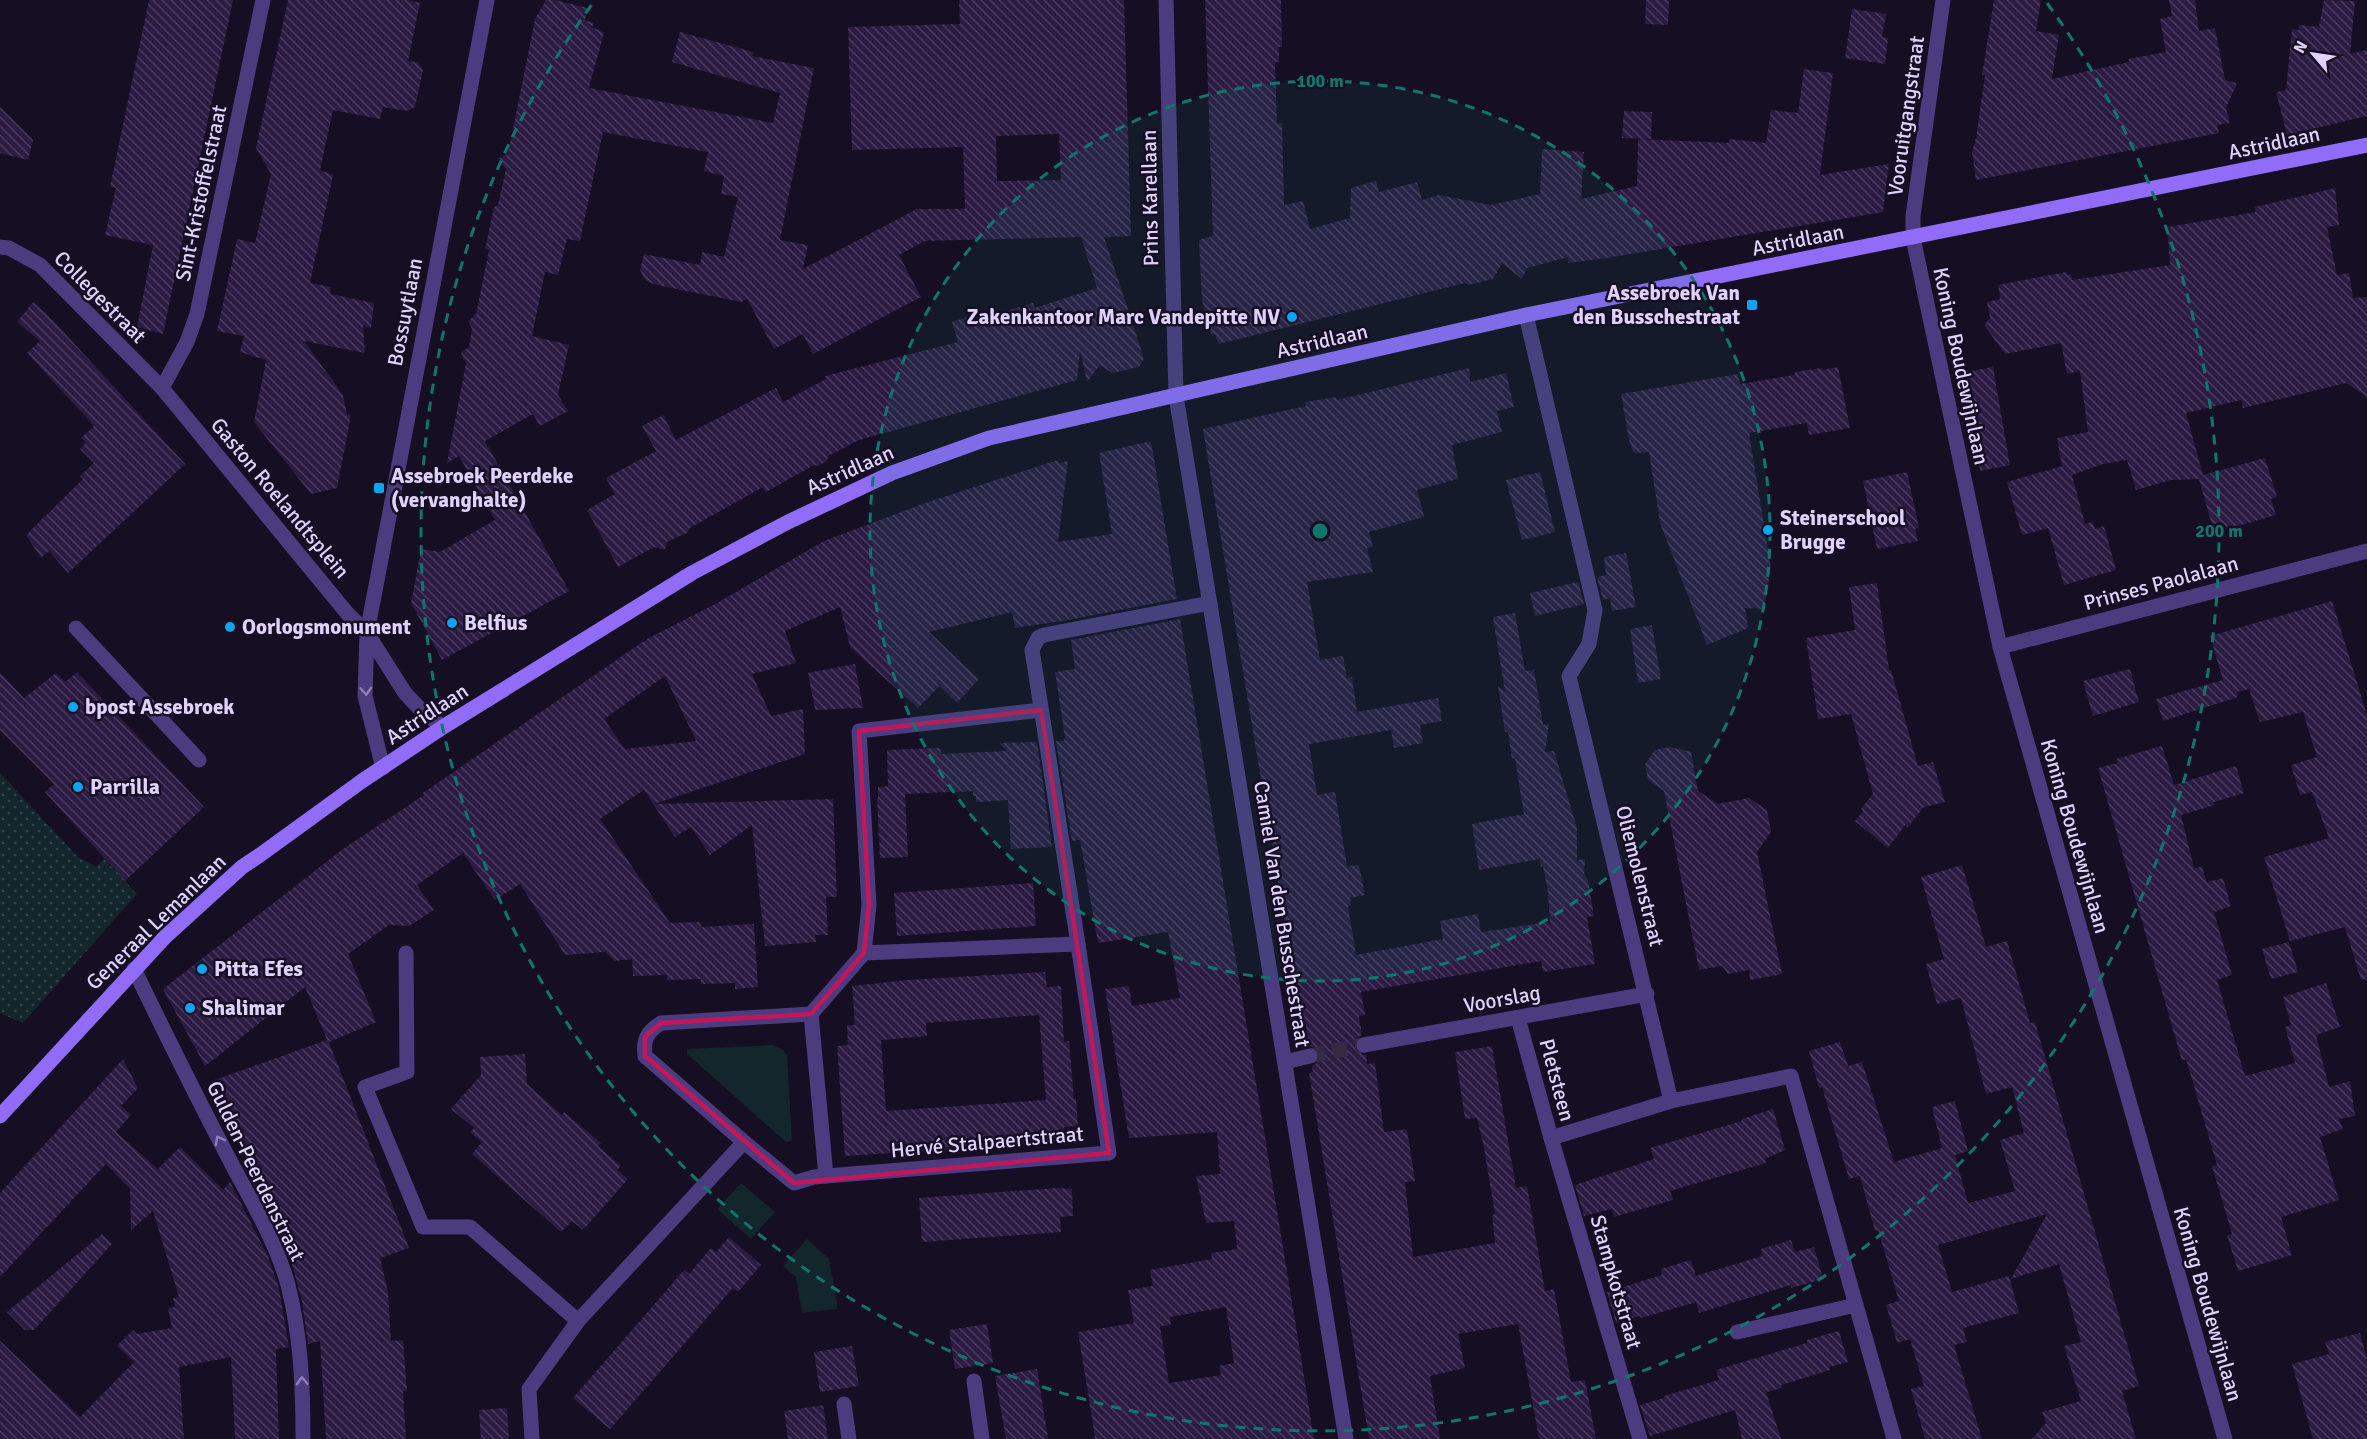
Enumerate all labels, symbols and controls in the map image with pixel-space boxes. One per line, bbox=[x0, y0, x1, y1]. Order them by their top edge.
north arrow bbox=[2283, 24, 2343, 84]
street label: Vooruitgangstraat bbox=[1882, 34, 1930, 198]
text: N bbox=[2289, 37, 2312, 57]
text: 100 m bbox=[1296, 70, 1344, 92]
street label: Sint-Kristoffelstraat bbox=[170, 103, 232, 283]
street label: Astridlaan bbox=[2226, 121, 2322, 165]
street label: Prins Karellaan bbox=[1136, 130, 1164, 266]
street label: Astridlaan bbox=[1750, 218, 1846, 262]
street label: Collegestraat bbox=[48, 245, 152, 349]
street label: Bossuytlaan bbox=[382, 256, 428, 368]
street label: Koning Boudewijnlaan bbox=[1927, 265, 1995, 467]
place label: Assebroek Van den Busschestraat bbox=[1573, 280, 1740, 330]
marker: Assebroek Van den Busschestraat bbox=[1745, 298, 1759, 312]
place label: Zakenkantoor Marc Vandepitte NV bbox=[967, 304, 1280, 330]
marker: Zakenkantoor Marc Vandepitte NV bbox=[1285, 310, 1299, 324]
street label: Astridlaan bbox=[1274, 318, 1370, 364]
street label: Gaston Roelandtsplein bbox=[205, 412, 355, 584]
street label: Astridlaan bbox=[802, 439, 898, 501]
place label: Assebroek Peerdeke (vervanghalte) bbox=[391, 463, 573, 513]
marker: Assebroek Peerdeke (vervanghalte) bbox=[372, 481, 386, 495]
place label: Steinerschool Brugge bbox=[1780, 505, 1906, 555]
text: 200 m bbox=[2195, 520, 2243, 542]
centre of rings bbox=[1310, 521, 1330, 541]
marker: Steinerschool Brugge bbox=[1761, 523, 1775, 537]
street label: Prinses Paolalaan bbox=[2081, 550, 2241, 616]
place label: Belfius bbox=[464, 610, 527, 636]
place label: Oorlogsmonument bbox=[242, 614, 411, 640]
marker: Belfius bbox=[445, 616, 459, 630]
marker: Oorlogsmonument bbox=[223, 620, 237, 634]
street label: Astridlaan bbox=[381, 678, 473, 750]
one-way arrow bbox=[359, 687, 372, 696]
place label: bpost Assebroek bbox=[85, 694, 234, 720]
marker: bpost Assebroek bbox=[66, 700, 80, 714]
street label: Koning Boudewijnlaan bbox=[2035, 736, 2115, 936]
place label: Parrilla bbox=[90, 774, 160, 800]
street label: Camiel Van den Busschestraat bbox=[1248, 779, 1316, 1049]
marker: Parrilla bbox=[71, 780, 85, 794]
street label: Oliemolenstraat bbox=[1610, 803, 1670, 949]
street label: Generaal Lemanlaan bbox=[81, 849, 231, 995]
place label: Pitta Efes bbox=[214, 956, 303, 982]
marker: Pitta Efes bbox=[195, 962, 209, 976]
street label: Voorslag bbox=[1462, 979, 1542, 1019]
place label: Shalimar bbox=[202, 995, 285, 1021]
marker: Shalimar bbox=[183, 1001, 197, 1015]
street label: Pletsteen bbox=[1533, 1036, 1581, 1124]
street label: Gulden-Peerdenstraat bbox=[201, 1077, 311, 1265]
street label: Hervé Stalpaertstraat bbox=[889, 1121, 1085, 1163]
one-way arrow bbox=[215, 1135, 226, 1146]
street label: Koning Boudewijnlaan bbox=[2168, 1204, 2248, 1404]
street label: Stampkotstraat bbox=[1584, 1212, 1648, 1352]
one-way arrow bbox=[296, 1376, 309, 1385]

